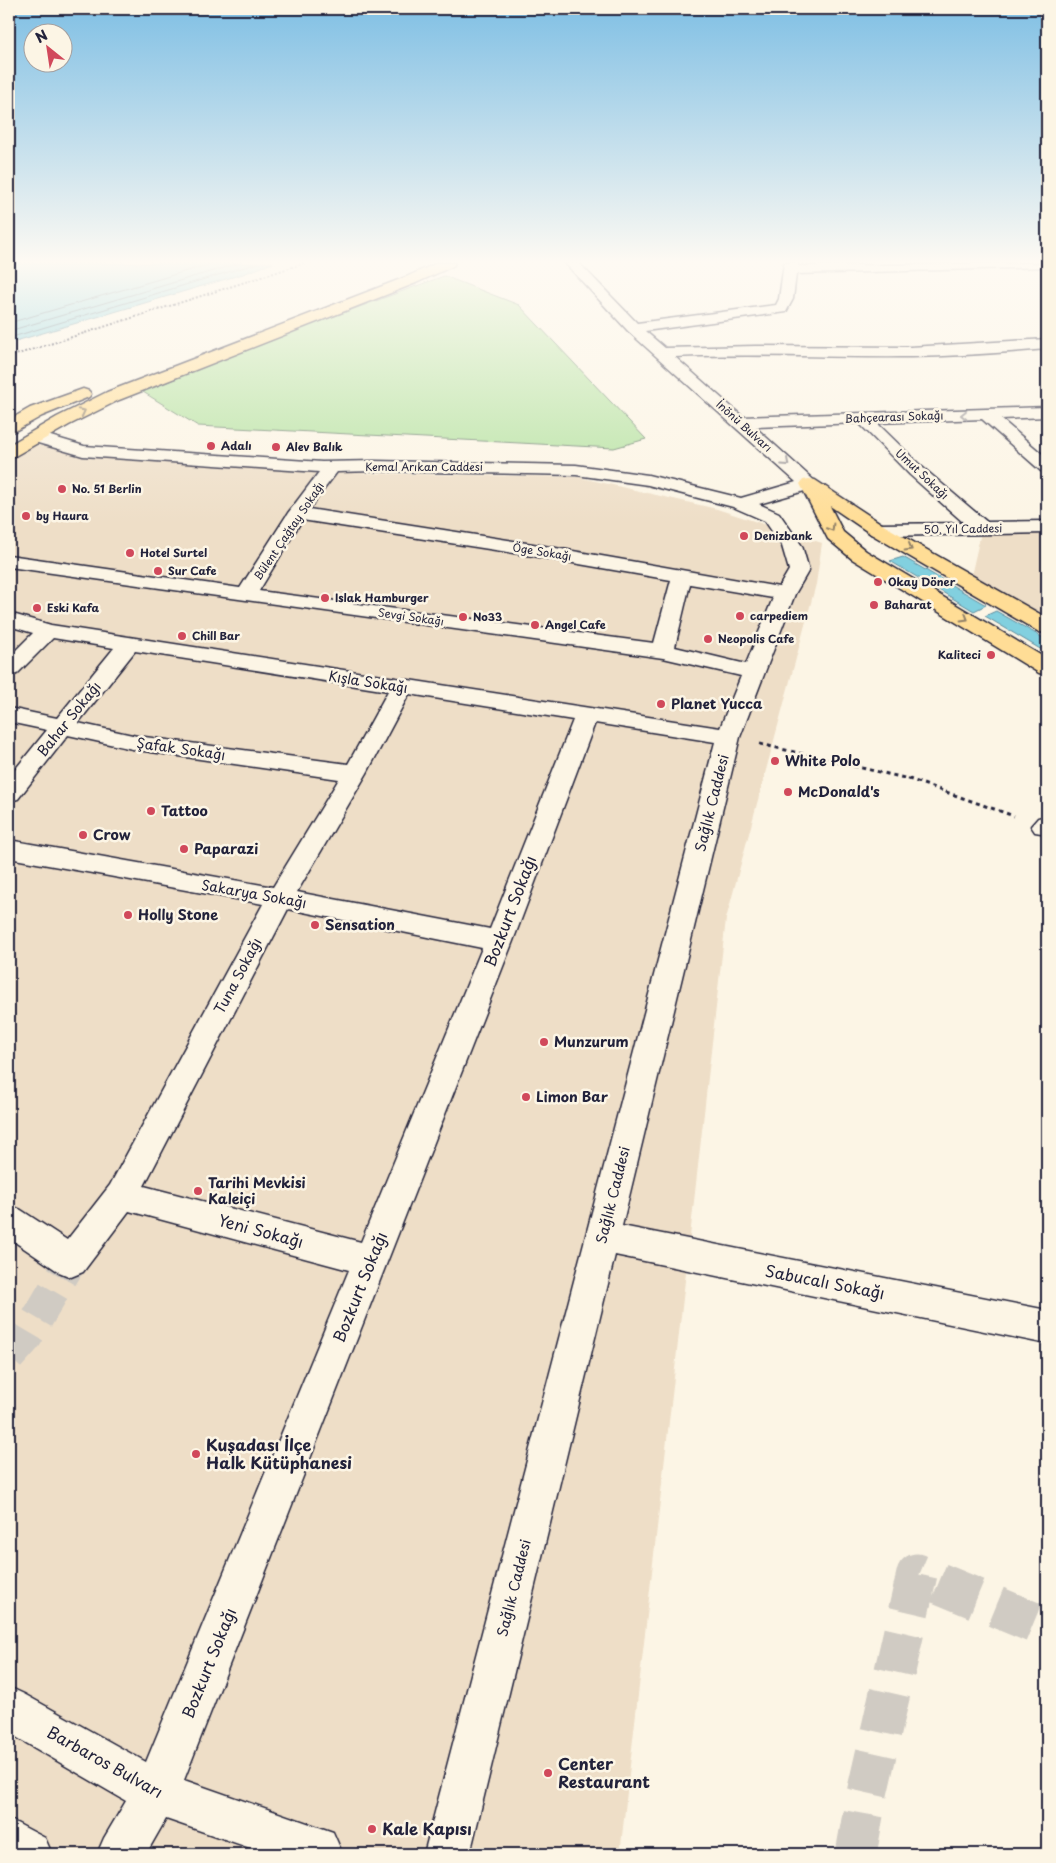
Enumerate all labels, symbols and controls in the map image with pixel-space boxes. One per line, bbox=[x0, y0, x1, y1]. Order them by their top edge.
north arrow bbox=[22, 22, 72, 72]
text: N bbox=[31, 24, 51, 48]
street label: İnönü Bulvarı bbox=[713, 396, 776, 455]
street label: Bahçearası Sokağı bbox=[844, 406, 944, 427]
one-way arrow bbox=[77, 408, 86, 418]
one-way arrow bbox=[959, 409, 967, 420]
place label: Adalı bbox=[221, 437, 252, 454]
place label: Alev Balık bbox=[285, 438, 343, 455]
marker: Adalı bbox=[205, 440, 217, 452]
marker: Alev Balık bbox=[270, 441, 282, 453]
street label: Umut Sokağı bbox=[892, 444, 953, 503]
one-way arrow bbox=[780, 457, 789, 466]
street label: Kemal Arıkan Caddesi bbox=[365, 458, 483, 475]
street label: Bülent Çağtay Sokağı bbox=[249, 478, 328, 583]
place label: No. 51 Berlin bbox=[72, 480, 142, 497]
marker: No. 51 Berlin bbox=[56, 483, 68, 495]
place label: by Haura bbox=[36, 507, 89, 524]
marker: by Haura bbox=[20, 510, 32, 522]
street label: 50. Yıl Caddesi bbox=[924, 519, 1002, 538]
one-way arrow bbox=[824, 522, 834, 531]
place label: Denizbank bbox=[754, 527, 813, 544]
marker: Denizbank bbox=[738, 530, 750, 542]
street label: Öge Sokağı bbox=[511, 538, 573, 565]
one-way arrow bbox=[904, 542, 913, 552]
place label: Hotel Surtel bbox=[140, 544, 207, 561]
marker: Hotel Surtel bbox=[124, 547, 136, 559]
place label: Sur Cafe bbox=[168, 562, 216, 579]
marker: Sur Cafe bbox=[152, 565, 164, 577]
place label: Okay Döner bbox=[888, 573, 956, 590]
marker: Okay Döner bbox=[872, 576, 884, 588]
place label: Islak Hamburger bbox=[335, 589, 429, 606]
marker: Islak Hamburger bbox=[319, 592, 331, 604]
place label: Baharat bbox=[884, 596, 932, 613]
place label: Eski Kafa bbox=[47, 599, 100, 616]
marker: Baharat bbox=[868, 599, 880, 611]
marker: Eski Kafa bbox=[31, 602, 43, 614]
street label: Sevgi Sokağı bbox=[377, 603, 445, 630]
place label: carpediem bbox=[750, 607, 808, 624]
place label: No33 bbox=[473, 608, 502, 625]
marker: carpediem bbox=[734, 610, 746, 622]
marker: No33 bbox=[457, 611, 469, 623]
one-way arrow bbox=[959, 611, 968, 621]
place label: Angel Cafe bbox=[545, 616, 606, 633]
marker: Angel Cafe bbox=[529, 619, 541, 631]
place label: Chill Bar bbox=[192, 627, 240, 644]
marker: Chill Bar bbox=[176, 630, 188, 642]
place label: Neopolis Cafe bbox=[718, 630, 794, 647]
marker: Neopolis Cafe bbox=[702, 633, 714, 645]
place label: Kaliteci bbox=[938, 646, 982, 663]
marker: Kaliteci bbox=[985, 649, 997, 661]
street label: Kışla Sokağı bbox=[327, 665, 409, 698]
street label: Bahar Sokağı bbox=[32, 677, 105, 761]
place label: Planet Yucca bbox=[671, 693, 763, 714]
marker: Planet Yucca bbox=[655, 698, 667, 710]
street label: Şafak Sokağı bbox=[135, 732, 227, 765]
place label: White Polo bbox=[785, 750, 860, 771]
street label: Sağlık Caddesi bbox=[689, 752, 734, 854]
marker: White Polo bbox=[769, 755, 781, 767]
place label: McDonald's bbox=[798, 781, 880, 802]
marker: McDonald's bbox=[782, 786, 794, 798]
place label: Tattoo bbox=[161, 800, 208, 821]
marker: Tattoo bbox=[145, 805, 157, 817]
place label: Crow bbox=[93, 824, 131, 845]
marker: Crow bbox=[77, 829, 89, 841]
place label: Paparazi bbox=[194, 838, 258, 859]
marker: Paparazi bbox=[178, 843, 190, 855]
street label: Bozkurt Sokağı bbox=[477, 852, 541, 970]
street label: Sakarya Sokağı bbox=[200, 874, 308, 913]
place label: Holly Stone bbox=[138, 904, 218, 925]
marker: Holly Stone bbox=[122, 909, 134, 921]
place label: Sensation bbox=[325, 914, 395, 935]
marker: Sensation bbox=[309, 919, 321, 931]
street label: Tuna Sokağı bbox=[209, 934, 266, 1018]
place label: Munzurum bbox=[554, 1031, 629, 1052]
marker: Munzurum bbox=[538, 1036, 550, 1048]
place label: Limon Bar bbox=[536, 1086, 609, 1107]
marker: Limon Bar bbox=[520, 1091, 532, 1103]
street label: Sağlık Caddesi bbox=[590, 1144, 635, 1246]
place label: Tarihi Mevkisi Kaleiçi bbox=[208, 1172, 306, 1209]
marker: Tarihi Mevkisi Kaleiçi bbox=[192, 1185, 204, 1197]
street label: Yeni Sokağı bbox=[216, 1207, 307, 1253]
street label: Bozkurt Sokağı bbox=[326, 1228, 392, 1346]
street label: Sabucalı Sokağı bbox=[763, 1258, 887, 1304]
place label: Kuşadası İlçe Halk Kütüphanesi bbox=[206, 1432, 352, 1474]
marker: Kuşadası İlçe Halk Kütüphanesi bbox=[190, 1448, 202, 1460]
street label: Sağlık Caddesi bbox=[491, 1537, 536, 1639]
street label: Bozkurt Sokağı bbox=[175, 1604, 241, 1722]
street label: Barbaros Bulvarı bbox=[43, 1719, 168, 1803]
place label: Center Restaurant bbox=[558, 1751, 650, 1793]
marker: Center Restaurant bbox=[542, 1767, 554, 1779]
place label: Kale Kapısı bbox=[382, 1816, 472, 1840]
marker: Kale Kapısı bbox=[366, 1823, 378, 1835]

